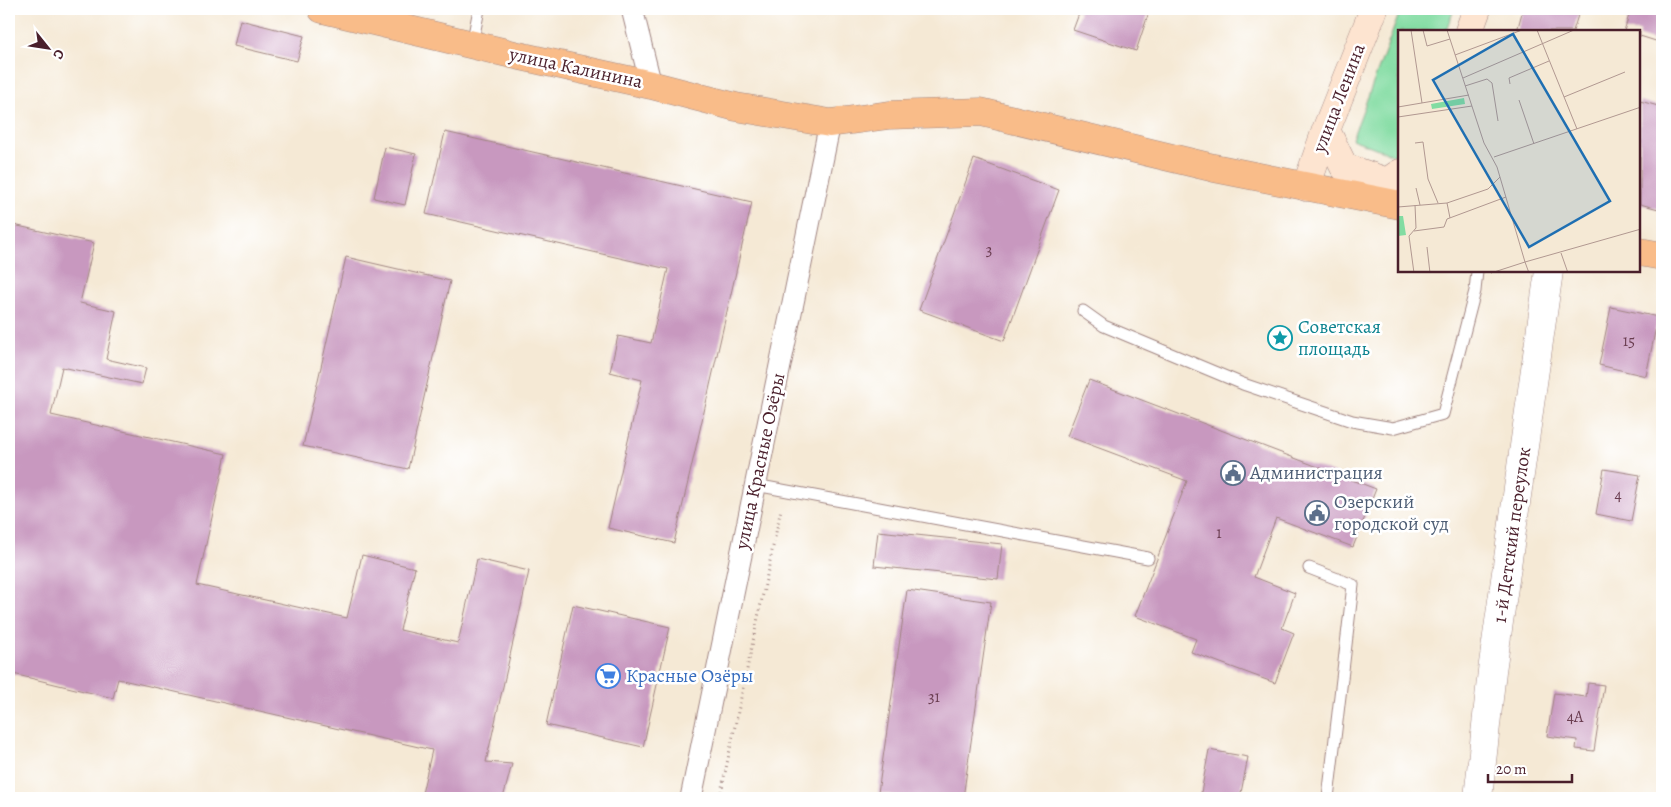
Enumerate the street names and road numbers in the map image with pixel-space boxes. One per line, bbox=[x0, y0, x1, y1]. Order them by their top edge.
street label: улица Ленина bbox=[1306, 39, 1372, 157]
street label: улица Калинина bbox=[506, 41, 645, 95]
street label: улица Красные Озёры bbox=[728, 370, 791, 553]
street label: 1-й Детский переулок bbox=[1487, 445, 1537, 625]

